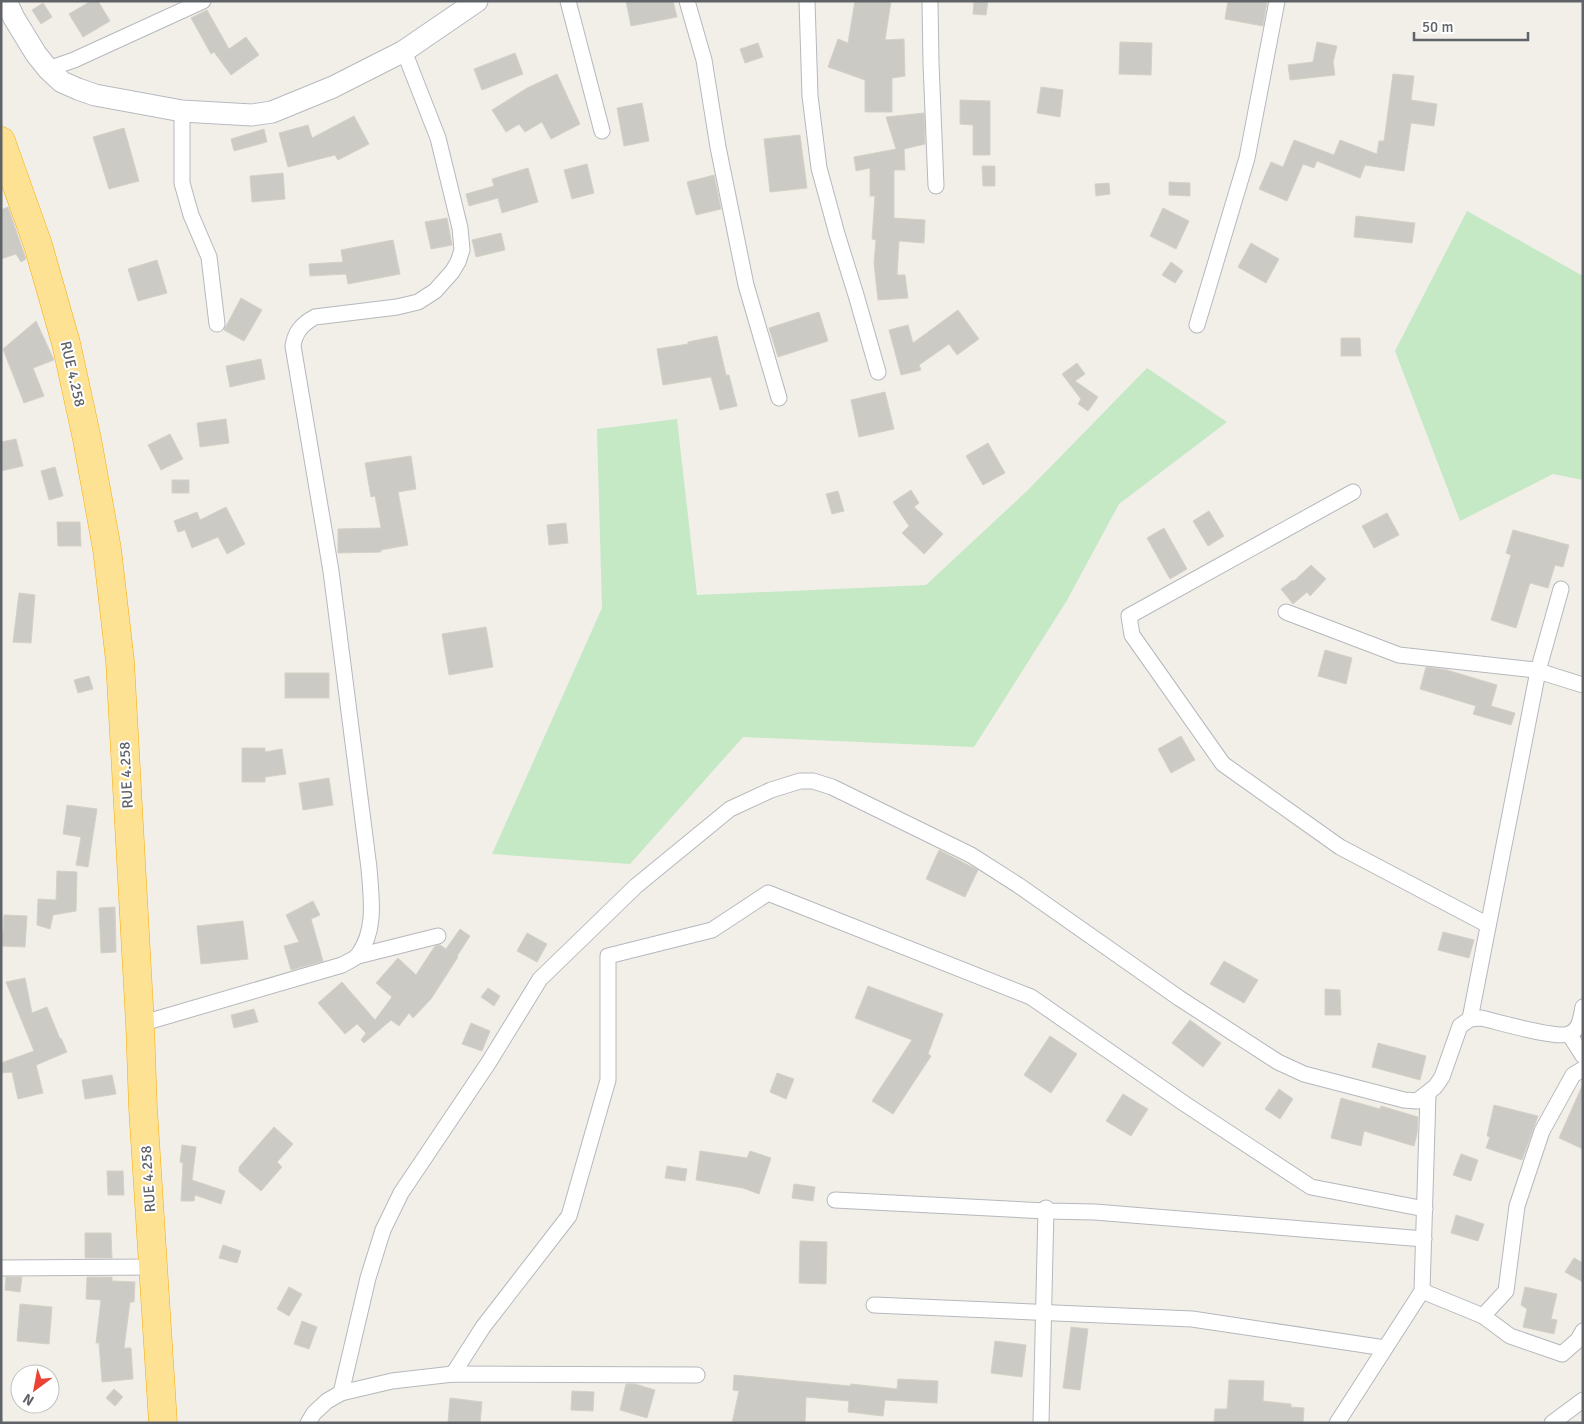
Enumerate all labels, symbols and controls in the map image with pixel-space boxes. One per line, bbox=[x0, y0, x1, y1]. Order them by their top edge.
scale bar bbox=[1414, 10, 1528, 42]
text: 50 m bbox=[1422, 18, 1453, 36]
street label: RUE 4.258 bbox=[57, 339, 89, 409]
street label: RUE 4.258 bbox=[115, 741, 137, 809]
street label: RUE 4.258 bbox=[137, 1145, 159, 1213]
north arrow bbox=[10, 1364, 60, 1414]
text: N bbox=[20, 1390, 37, 1409]

